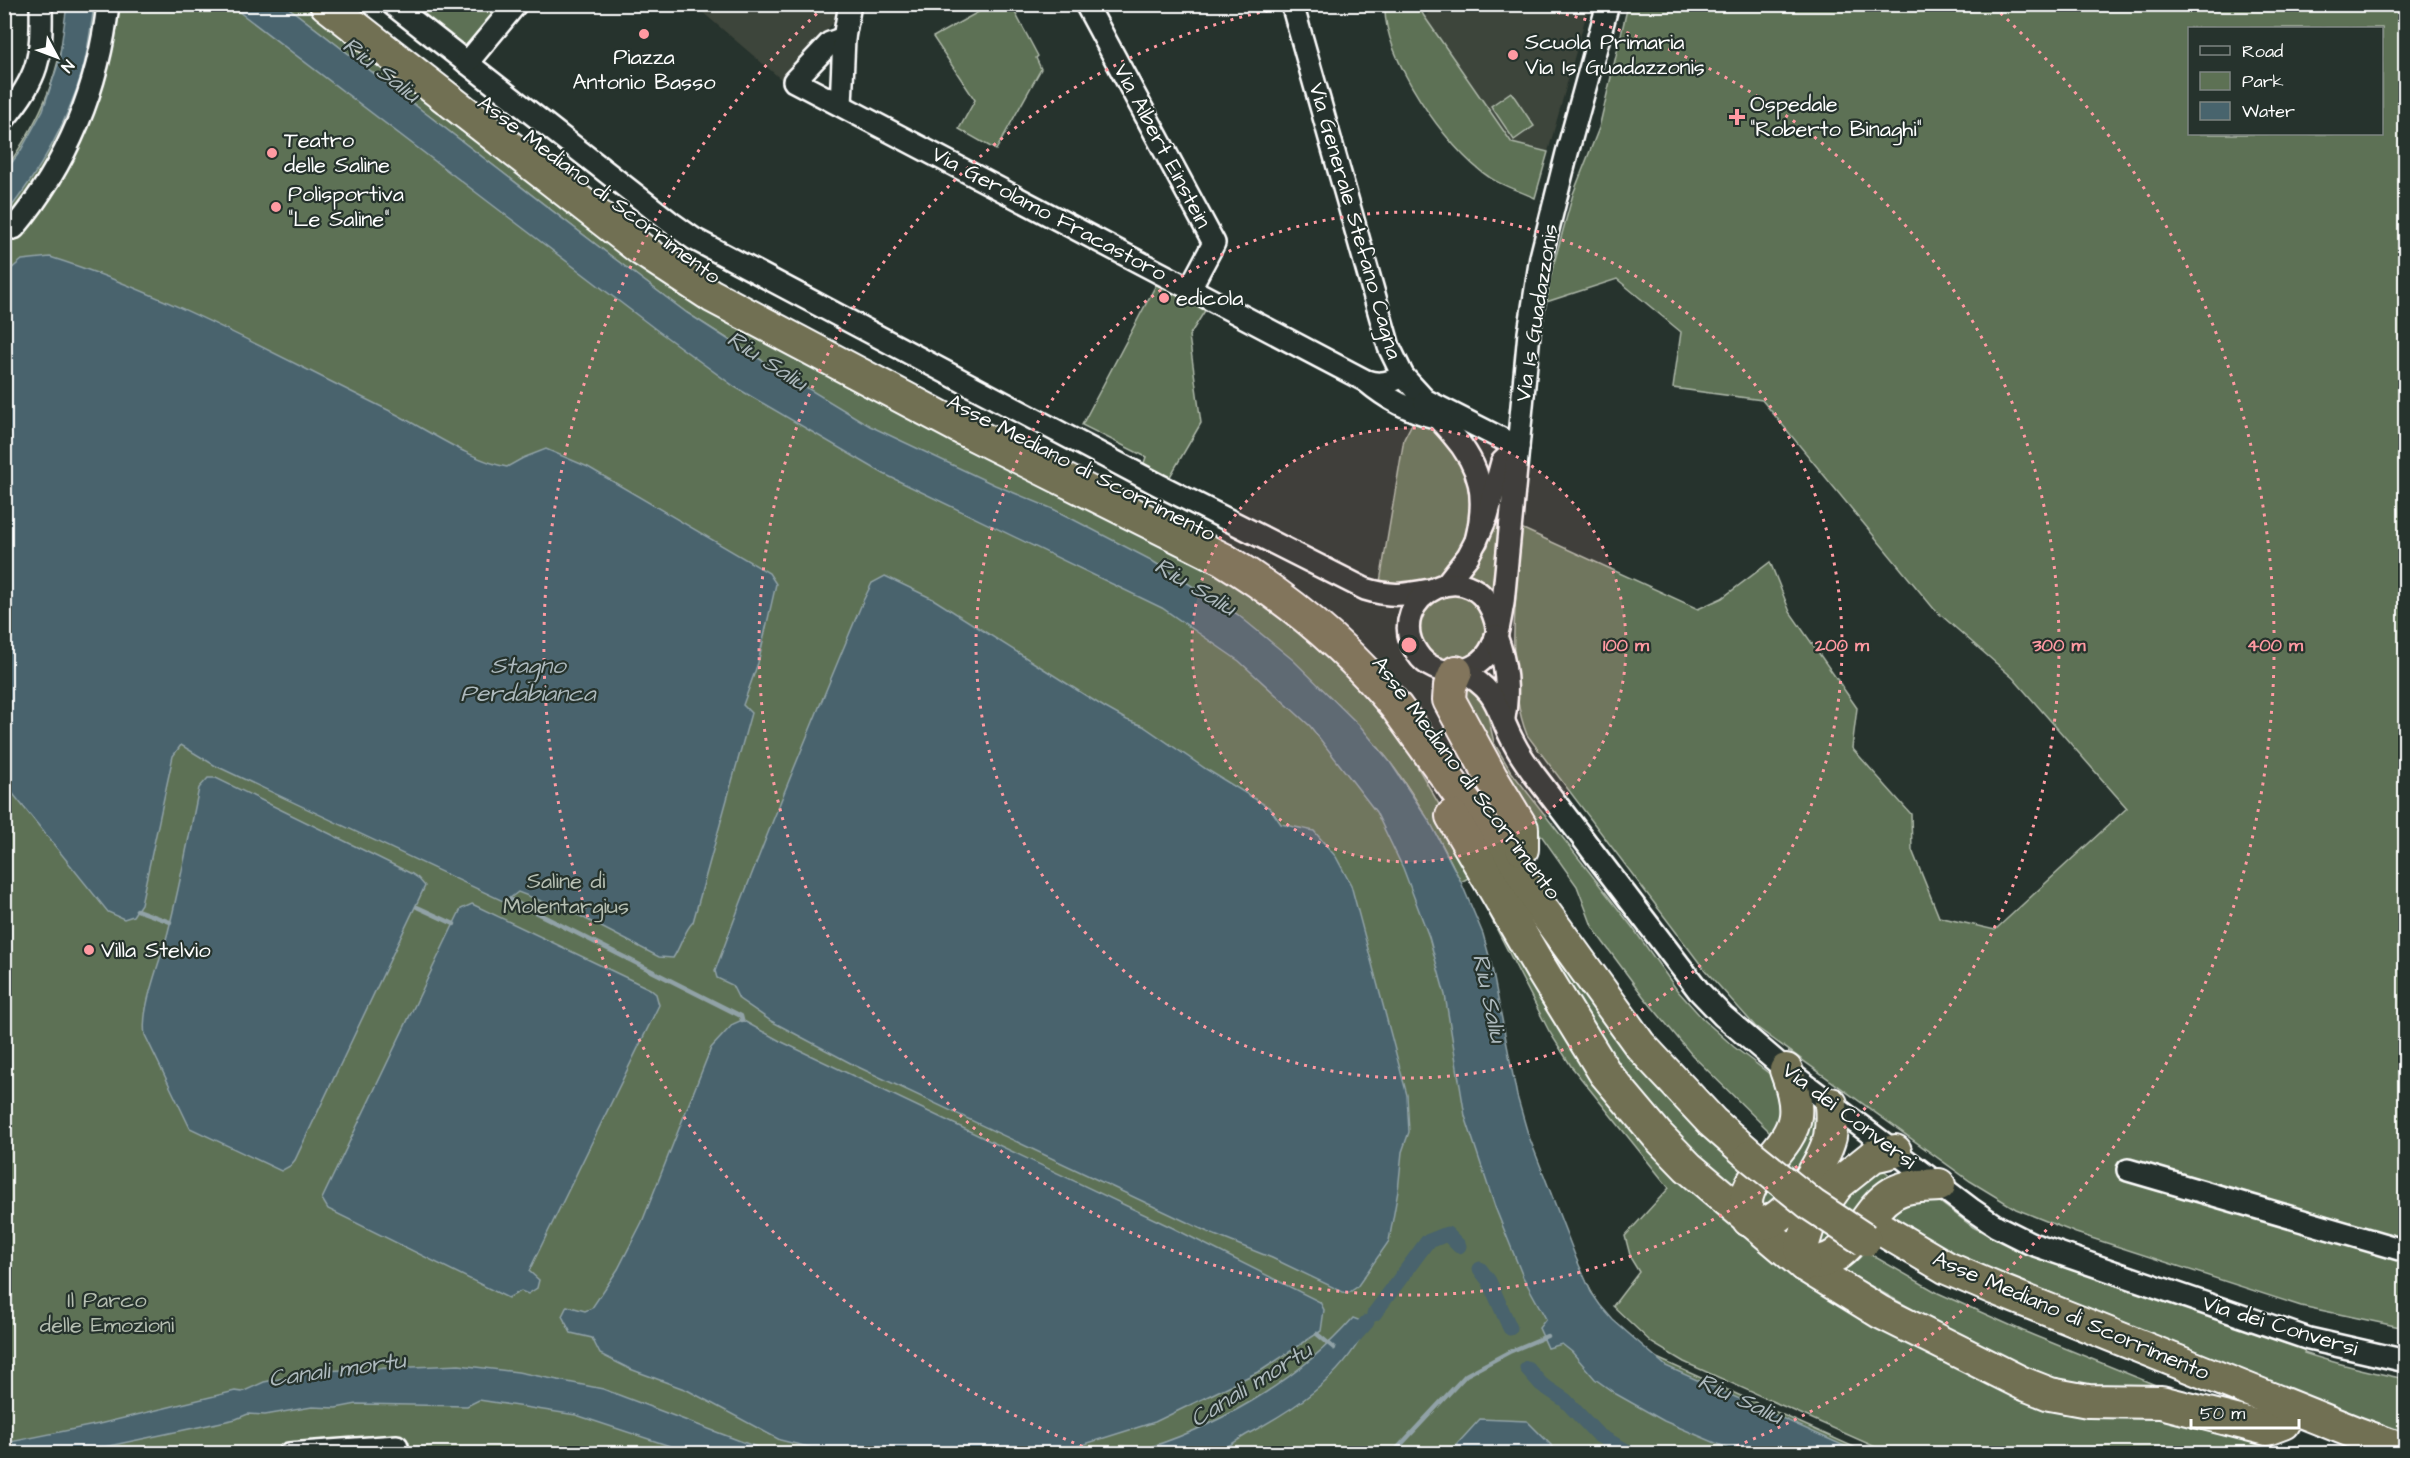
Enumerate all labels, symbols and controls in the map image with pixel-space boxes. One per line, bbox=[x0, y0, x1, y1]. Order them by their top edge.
north arrow bbox=[27, 27, 87, 87]
marker: Piazza Antonio Basso bbox=[637, 27, 651, 41]
place label: Scuola Primaria Via Is Guadazzonis bbox=[1525, 27, 1705, 83]
legend bbox=[2188, 27, 2383, 135]
water label: Riu Saliu bbox=[335, 29, 428, 112]
text: Road bbox=[2242, 39, 2283, 64]
place label: Piazza Antonio Basso bbox=[572, 42, 716, 98]
marker: Scuola Primaria Via Is Guadazzonis bbox=[1506, 48, 1520, 62]
text: N bbox=[56, 55, 79, 77]
street label: Via Albert Einstein bbox=[1106, 58, 1218, 234]
text: Park bbox=[2242, 69, 2284, 94]
street label: Via Generale Stefano Cagna bbox=[1300, 79, 1409, 363]
street label: Asse Mediano di Scorrimento bbox=[471, 88, 728, 292]
place label: Ospedale "Roberto Binaghi" bbox=[1750, 89, 1922, 146]
text: Water bbox=[2242, 99, 2295, 124]
marker: Ospedale "Roberto Binaghi" bbox=[1728, 108, 1746, 126]
place label: Teatro delle Saline bbox=[284, 125, 390, 181]
street label: Via Gerolamo Fracastoro bbox=[926, 139, 1173, 290]
marker: Teatro delle Saline bbox=[265, 146, 279, 160]
place label: Polisportiva "Le Saline" bbox=[288, 179, 404, 235]
marker: Polisportiva "Le Saline" bbox=[269, 200, 283, 214]
street label: Via Is Guadazzonis bbox=[1508, 222, 1566, 404]
place label: edicola bbox=[1176, 283, 1243, 314]
marker: edicola bbox=[1157, 291, 1171, 305]
water label: Riu Saliu bbox=[720, 322, 815, 401]
street label: Asse Mediano di Scorrimento bbox=[941, 387, 1221, 550]
water label: Riu Saliu bbox=[1148, 549, 1244, 626]
text: 100 m bbox=[1603, 633, 1650, 658]
text: 200 m bbox=[1814, 633, 1870, 658]
text: 300 m bbox=[2031, 633, 2087, 658]
text: 400 m bbox=[2247, 633, 2304, 658]
centre of rings bbox=[1399, 635, 1419, 655]
water label: Stagno Perdabianca bbox=[461, 649, 597, 711]
street label: Asse Mediano di Scorrimento bbox=[1364, 650, 1568, 907]
park label: Saline di Molentargius bbox=[503, 866, 629, 923]
place label: Villa Stelvio bbox=[101, 935, 211, 966]
marker: Villa Stelvio bbox=[82, 943, 96, 957]
water label: Riu Saliu bbox=[1463, 951, 1515, 1047]
street label: Via dei Conversi bbox=[1775, 1055, 1923, 1177]
street label: Asse Mediano di Scorrimento bbox=[1928, 1244, 2215, 1389]
park label: Il Parco delle Emozioni bbox=[40, 1285, 174, 1341]
street label: Via dei Conversi bbox=[2198, 1288, 2362, 1364]
water label: Canali mortu bbox=[1184, 1333, 1320, 1436]
water label: Canali mortu bbox=[266, 1343, 409, 1396]
water label: Riu Saliu bbox=[1692, 1365, 1790, 1434]
scale bar bbox=[2191, 1392, 2299, 1430]
text: 50 m bbox=[2200, 1401, 2245, 1426]

